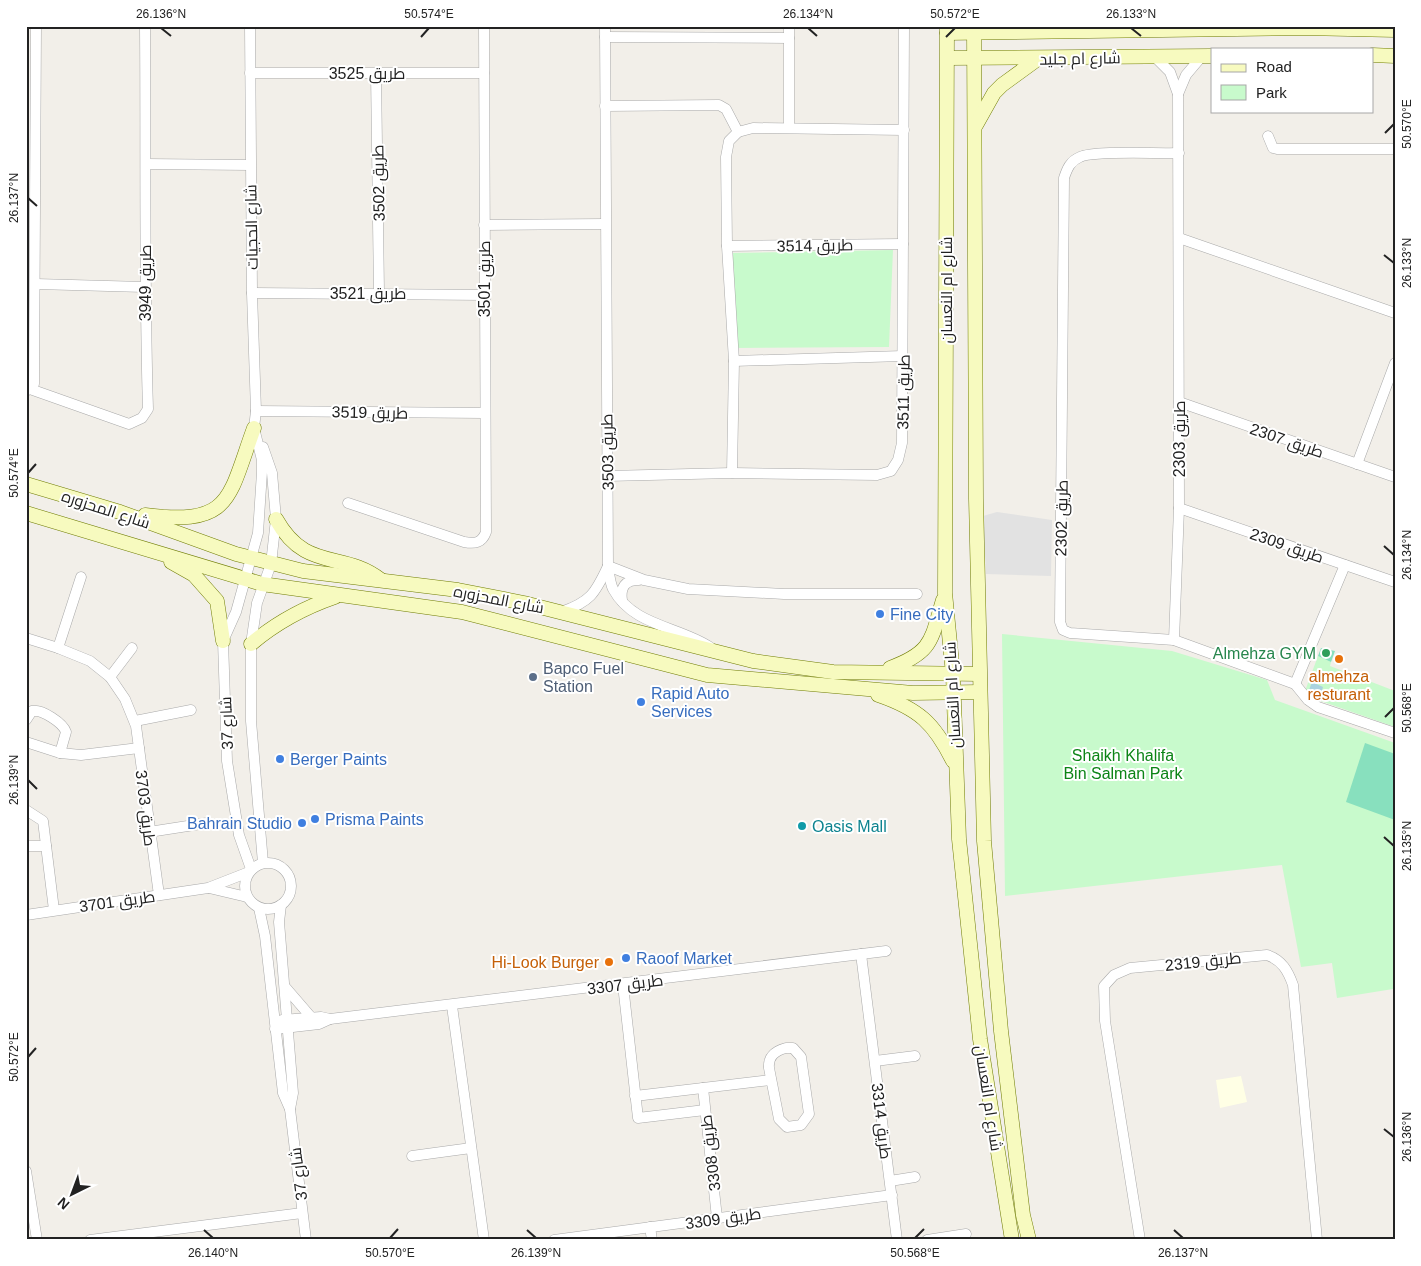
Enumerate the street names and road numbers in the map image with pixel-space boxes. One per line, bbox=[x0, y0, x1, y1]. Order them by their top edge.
street label: شارع ام جليد bbox=[1039, 49, 1121, 71]
street label: طريق 3525 bbox=[329, 65, 405, 84]
street label: طريق 3502 bbox=[369, 145, 390, 221]
street label: شارع الحجيات bbox=[242, 184, 264, 270]
street label: طريق 3514 bbox=[777, 236, 853, 257]
street label: شارع ام النعسان bbox=[938, 237, 958, 343]
street label: طريق 3501 bbox=[476, 241, 495, 317]
street label: طريق 3949 bbox=[137, 245, 156, 321]
street label: طريق 3521 bbox=[330, 285, 406, 304]
street label: طريق 3511 bbox=[894, 354, 915, 430]
street label: طريق 2303 bbox=[1171, 401, 1190, 477]
street label: طريق 3519 bbox=[332, 403, 408, 424]
street label: طريق 3503 bbox=[598, 414, 619, 490]
street label: طريق 2307 bbox=[1247, 420, 1326, 463]
street label: طريق 2302 bbox=[1052, 480, 1073, 556]
street label: شارع المحزوره bbox=[59, 487, 152, 535]
street label: طريق 2309 bbox=[1247, 525, 1326, 568]
street label: شارع المحزوره bbox=[452, 582, 546, 620]
street label: شارع ام النعسان bbox=[941, 641, 967, 749]
street label: شارع 37 bbox=[217, 696, 239, 750]
street label: طريق 3703 bbox=[130, 769, 159, 847]
street label: طريق 3701 bbox=[78, 888, 156, 917]
street label: طريق 2319 bbox=[1164, 949, 1242, 976]
street label: طريق 3307 bbox=[586, 971, 664, 1000]
street label: شارع ام النعسان bbox=[969, 1044, 1005, 1153]
street label: طريق 3314 bbox=[866, 1082, 895, 1160]
street label: طريق 3308 bbox=[697, 1114, 726, 1192]
street label: شارع 37 bbox=[287, 1146, 313, 1201]
street label: طريق 3309 bbox=[684, 1205, 762, 1234]

